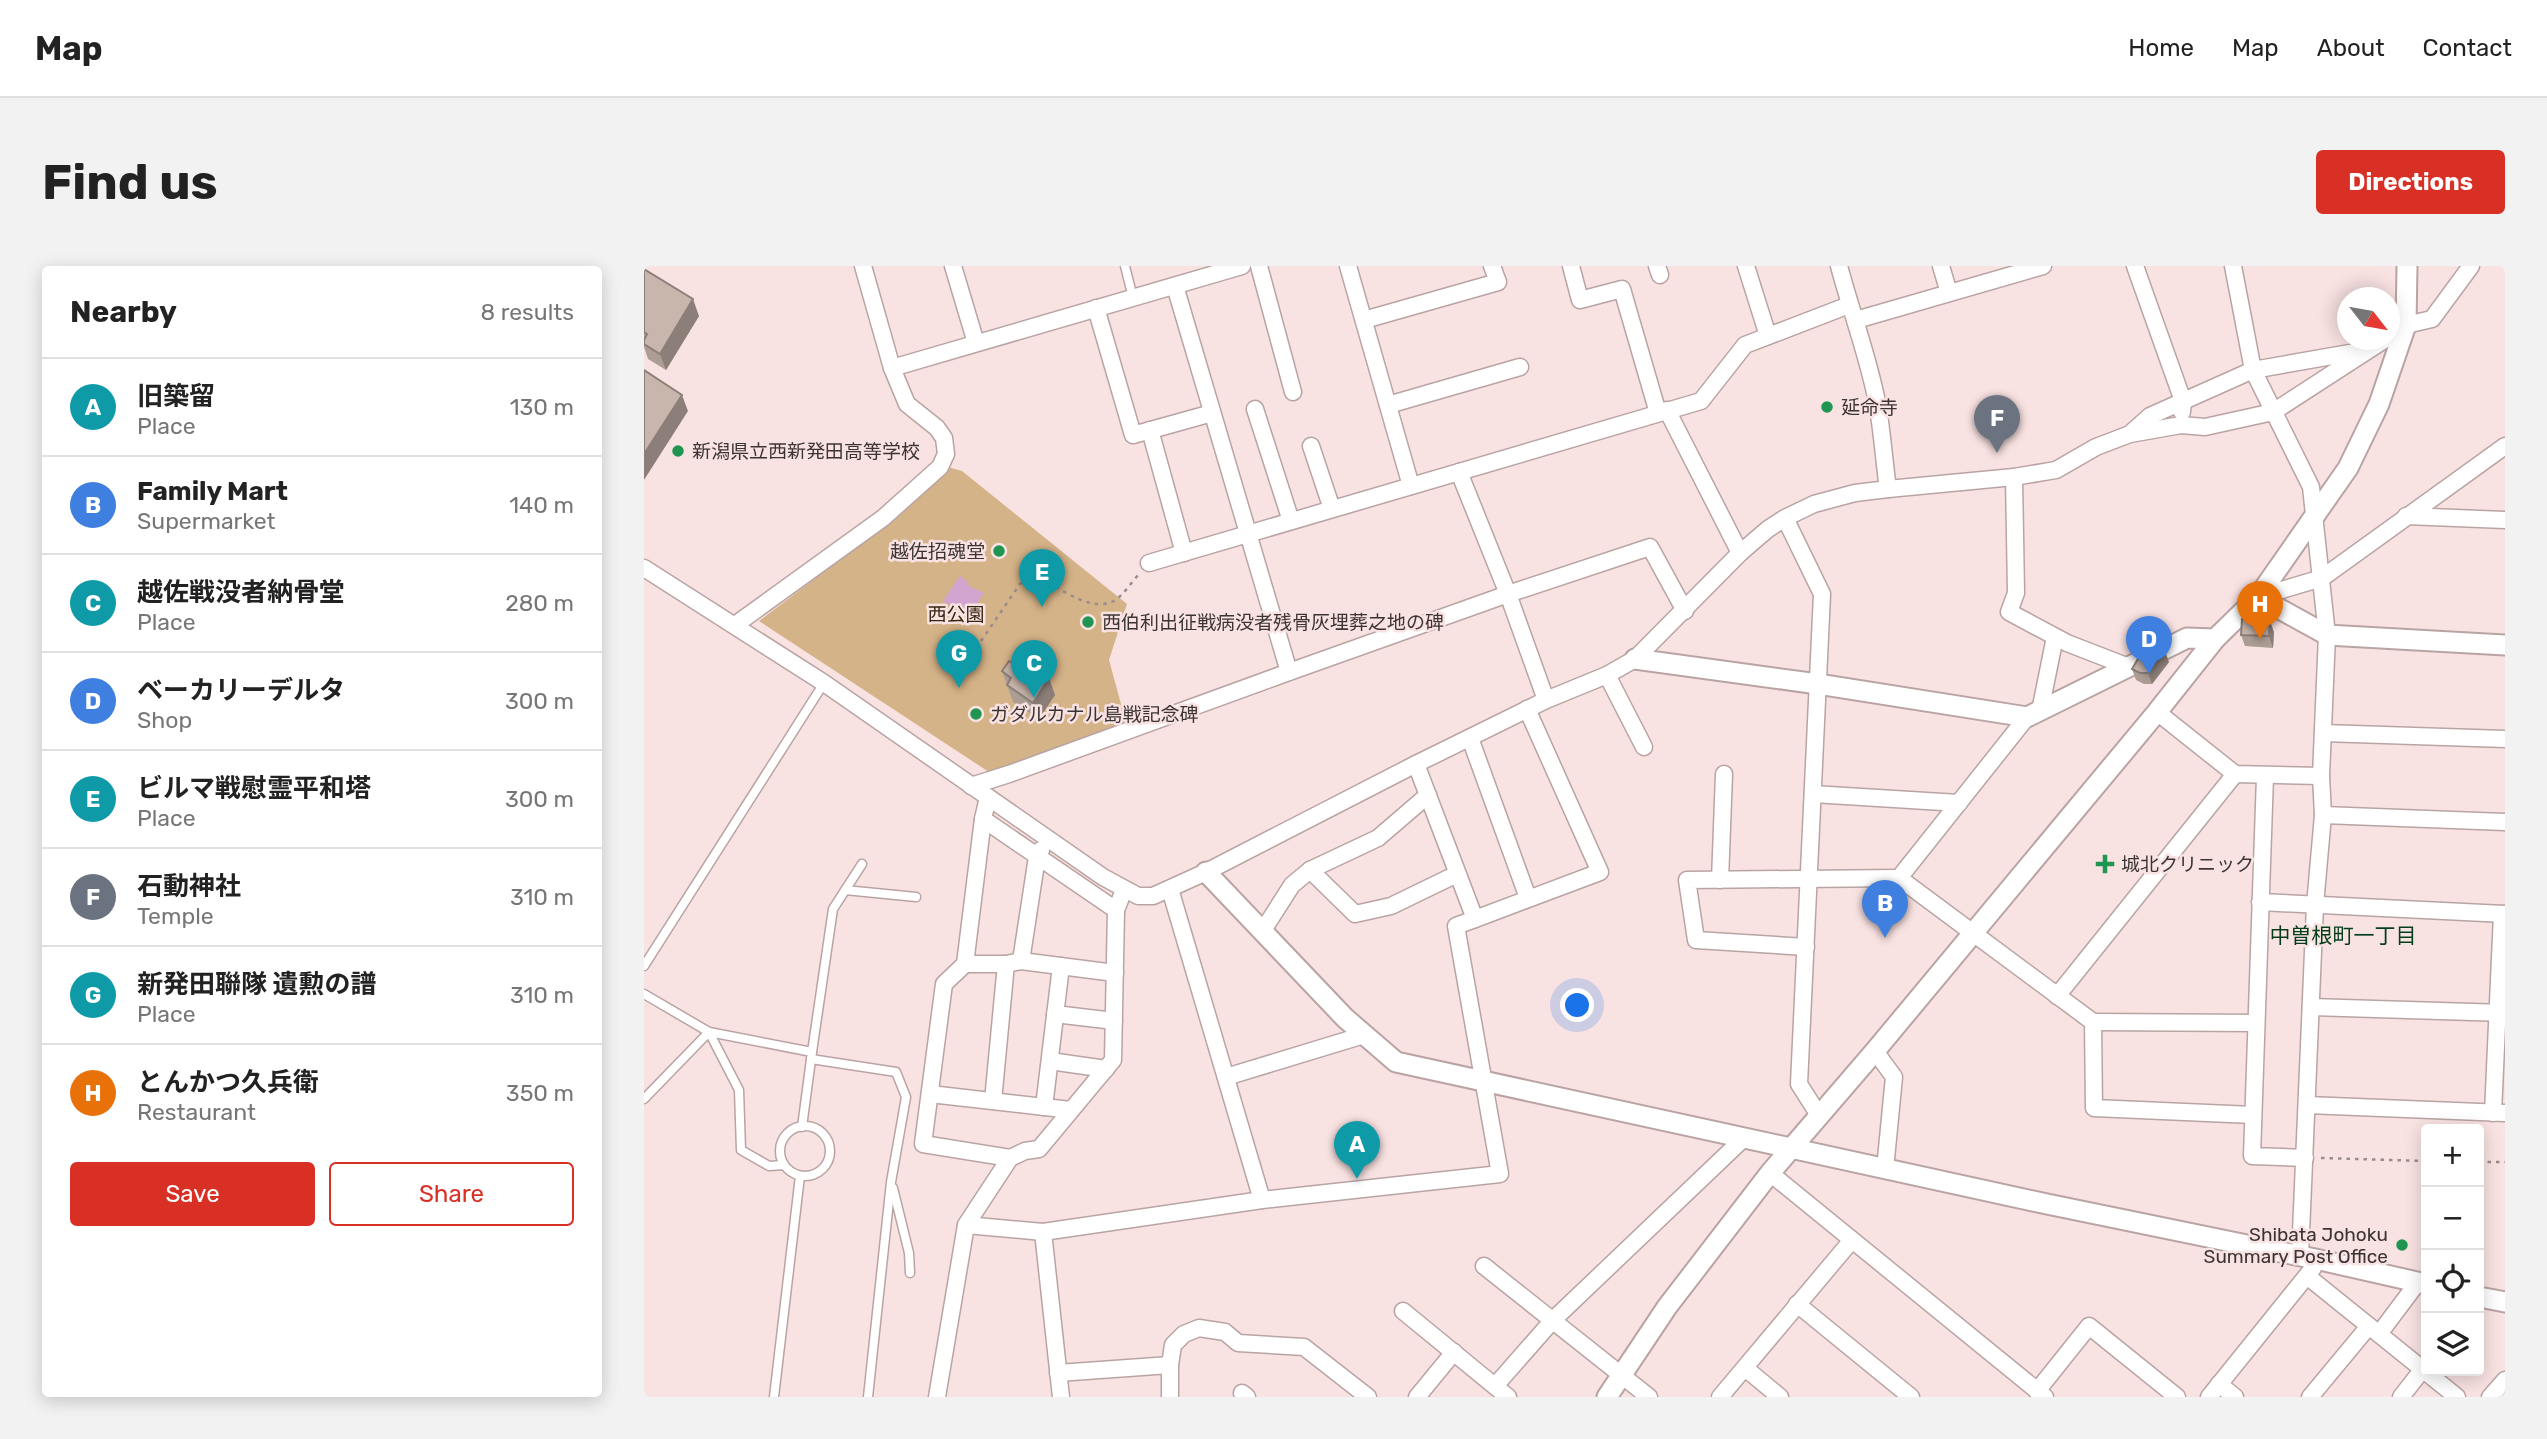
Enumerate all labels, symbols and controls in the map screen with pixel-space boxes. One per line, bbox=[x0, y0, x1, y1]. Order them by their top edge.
text: Map bbox=[35, 29, 103, 68]
text: Home bbox=[2128, 34, 2194, 62]
text: Map bbox=[2232, 34, 2279, 62]
text: About bbox=[2317, 34, 2385, 62]
text: Contact bbox=[2423, 34, 2512, 62]
button: Directions bbox=[2316, 150, 2505, 214]
text: Find us bbox=[42, 153, 218, 211]
north arrow bbox=[2337, 287, 2400, 350]
text: Nearby bbox=[70, 294, 177, 330]
text: 8 results bbox=[480, 298, 574, 326]
text: 旧築留 bbox=[137, 381, 215, 412]
text: A bbox=[85, 393, 101, 421]
text: 130 m bbox=[510, 393, 574, 421]
pin: F bbox=[1974, 395, 2020, 453]
place label: 延命寺 bbox=[1841, 396, 1898, 419]
marker: 延命寺 bbox=[1819, 399, 1835, 415]
text: Place bbox=[137, 412, 196, 440]
place label: 新潟県立西新発田高等学校 bbox=[692, 440, 920, 463]
marker: 新潟県立西新発田高等学校 bbox=[670, 443, 686, 459]
text: Family Mart bbox=[137, 476, 288, 507]
text: B bbox=[85, 491, 101, 519]
text: 140 m bbox=[509, 491, 574, 519]
text: Supermarket bbox=[137, 507, 275, 535]
place label: 越佐招魂堂 bbox=[890, 540, 985, 563]
marker: 越佐招魂堂 bbox=[991, 543, 1007, 559]
pin: E bbox=[1019, 549, 1065, 607]
text: 越佐戦没者納骨堂 bbox=[137, 577, 345, 608]
pin: H bbox=[2237, 581, 2283, 639]
text: C bbox=[85, 589, 101, 617]
text: 280 m bbox=[505, 589, 574, 617]
park label: 西公園 bbox=[927, 603, 985, 626]
text: Place bbox=[137, 608, 196, 636]
place label: 西伯利出征戦病没者残骨灰埋葬之地の碑 bbox=[1102, 611, 1444, 634]
marker: 西伯利出征戦病没者残骨灰埋葬之地の碑 bbox=[1080, 614, 1096, 630]
pin: D bbox=[2126, 616, 2172, 674]
pin: G bbox=[936, 630, 982, 688]
pin: C bbox=[1011, 640, 1057, 698]
text: ベーカリーデルタ bbox=[137, 675, 345, 706]
text: D bbox=[85, 687, 101, 715]
text: 300 m bbox=[505, 687, 574, 715]
place label: ガダルカナル島戦記念碑 bbox=[990, 703, 1198, 726]
text: Shop bbox=[137, 706, 192, 734]
marker: ガダルカナル島戦記念碑 bbox=[968, 706, 984, 722]
text: ビルマ戦慰霊平和塔 bbox=[137, 773, 371, 804]
text: E bbox=[86, 785, 100, 813]
text: 300 m bbox=[505, 785, 574, 813]
text: Place bbox=[137, 804, 196, 832]
place label: 城北クリニック bbox=[2121, 853, 2254, 876]
marker: 城北クリニック bbox=[2095, 854, 2115, 874]
text: 石動神社 bbox=[137, 871, 241, 902]
pin: B bbox=[1862, 880, 1908, 938]
text: F bbox=[86, 883, 100, 911]
text: 310 m bbox=[510, 883, 574, 911]
text: Temple bbox=[137, 902, 214, 930]
district label: 中曽根町一丁目 bbox=[2270, 923, 2417, 948]
text: 新発田聯隊 遺勲の譜 bbox=[137, 969, 377, 1000]
text: G bbox=[85, 981, 101, 1009]
text: 310 m bbox=[510, 981, 574, 1009]
your location bbox=[1560, 988, 1594, 1022]
text: Place bbox=[137, 1000, 196, 1028]
text: とんかつ久兵衛 bbox=[137, 1067, 319, 1098]
text: H bbox=[84, 1079, 102, 1107]
text: 350 m bbox=[506, 1079, 574, 1107]
text: Restaurant bbox=[137, 1098, 256, 1126]
pin: A bbox=[1334, 1121, 1380, 1179]
map controls bbox=[2421, 1124, 2484, 1376]
button: + bbox=[2421, 1124, 2484, 1187]
button: Save bbox=[70, 1162, 315, 1226]
button: Share bbox=[329, 1162, 574, 1226]
button: − bbox=[2421, 1187, 2484, 1250]
place label: Shibata Johoku Summary Post Office bbox=[2204, 1223, 2388, 1268]
marker: Shibata Johoku Summary Post Office bbox=[2394, 1237, 2410, 1253]
button: locate bbox=[2421, 1250, 2484, 1313]
button: layers bbox=[2421, 1313, 2484, 1376]

